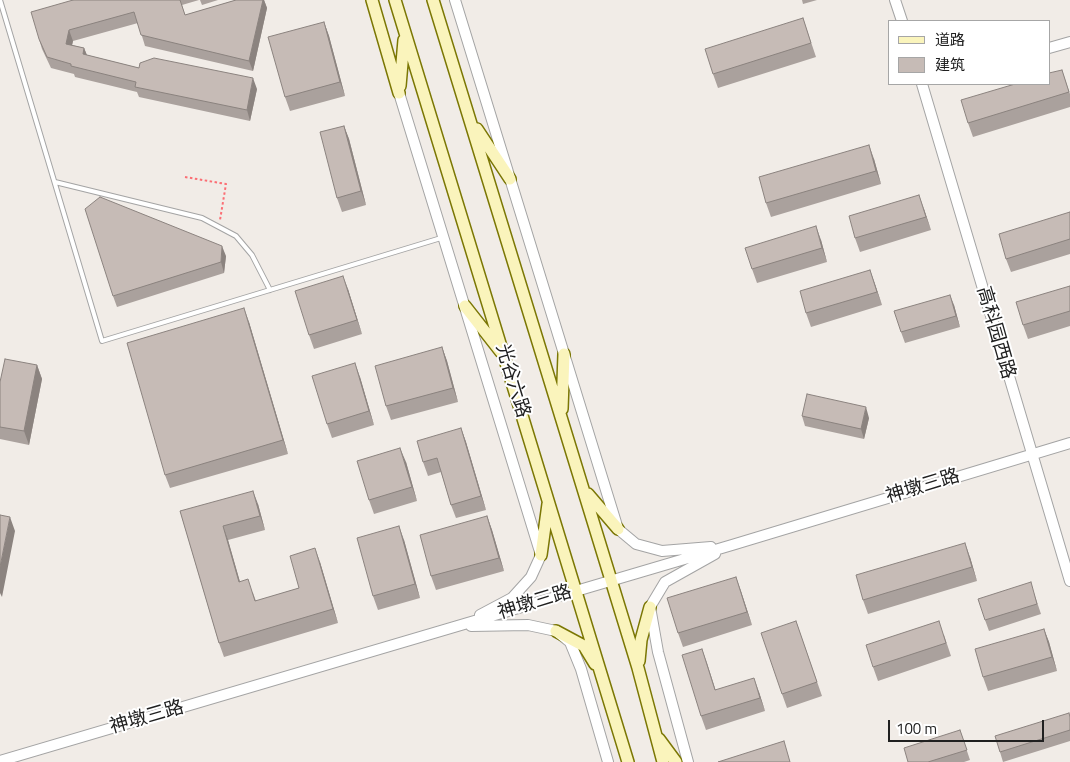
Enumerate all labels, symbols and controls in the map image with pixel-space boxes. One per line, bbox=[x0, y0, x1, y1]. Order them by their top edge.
legend bbox=[888, 20, 1050, 85]
text: 道路 bbox=[935, 28, 965, 51]
text: 建筑 bbox=[935, 53, 965, 76]
street label: 高科园西路 bbox=[971, 284, 1019, 382]
street label: 光谷六路 bbox=[490, 341, 534, 421]
street label: 神墩三路 bbox=[883, 465, 963, 509]
street label: 神墩三路 bbox=[495, 581, 575, 625]
street label: 神墩三路 bbox=[107, 697, 187, 739]
scale bar bbox=[890, 710, 1046, 742]
text: 100 m bbox=[896, 717, 937, 740]

